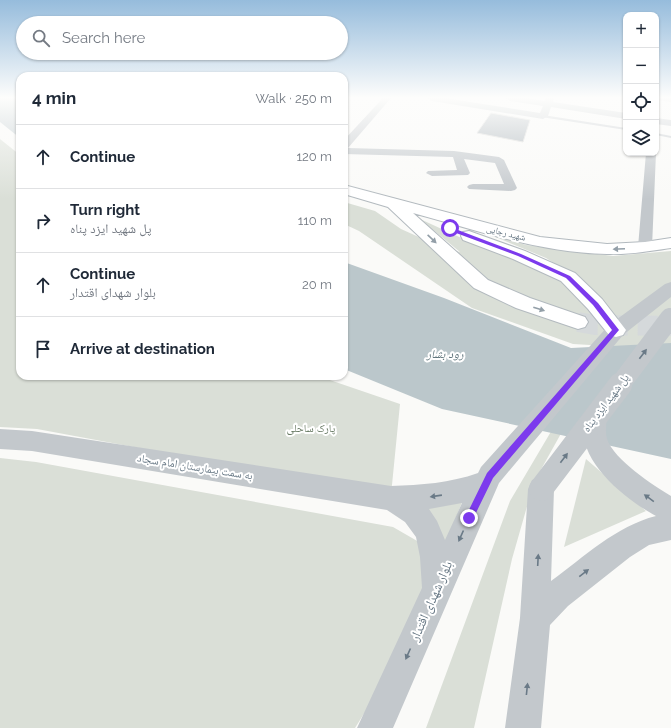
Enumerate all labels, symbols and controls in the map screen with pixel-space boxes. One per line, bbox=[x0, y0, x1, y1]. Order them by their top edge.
map controls bbox=[623, 12, 659, 156]
button: + bbox=[623, 12, 659, 48]
search box bbox=[16, 16, 348, 60]
icon: search bbox=[30, 27, 52, 49]
text: Search here bbox=[62, 29, 145, 47]
button: − bbox=[623, 48, 659, 84]
button: locate bbox=[623, 84, 659, 120]
text: 4 min bbox=[32, 88, 76, 108]
text: Walk · 250 m bbox=[255, 91, 332, 106]
button: layers bbox=[623, 120, 659, 156]
icon: ahead bbox=[32, 146, 54, 168]
text: Continue bbox=[70, 148, 135, 166]
text: 120 m bbox=[296, 149, 332, 164]
text: Turn right bbox=[70, 201, 140, 219]
icon: right bbox=[32, 210, 54, 232]
text: 110 m bbox=[298, 213, 332, 228]
route start bbox=[441, 219, 459, 237]
text: پل شهید ایزد پناه bbox=[70, 221, 151, 236]
street label: شهید رجایی bbox=[485, 223, 527, 243]
one-way arrow bbox=[427, 234, 437, 244]
one-way arrow bbox=[613, 245, 625, 252]
text: Continue bbox=[70, 265, 135, 283]
icon: ahead bbox=[32, 274, 54, 296]
text: 20 m bbox=[302, 277, 332, 292]
text: بلوار شهدای اقتدار bbox=[70, 285, 156, 300]
one-way arrow bbox=[534, 306, 546, 312]
icon: arrive bbox=[32, 338, 54, 360]
text: Arrive at destination bbox=[70, 340, 215, 358]
water label: رود بشار bbox=[425, 347, 464, 361]
one-way arrow bbox=[639, 349, 647, 360]
street label: پل شهید ایزد پناه bbox=[580, 371, 632, 434]
park label: پارک ساحلی bbox=[287, 422, 336, 435]
street label: به سمت بیمارستان امام سجاد bbox=[136, 451, 254, 483]
one-way arrow bbox=[560, 452, 569, 463]
one-way arrow bbox=[430, 493, 442, 499]
one-way arrow bbox=[644, 493, 655, 502]
route end bbox=[460, 509, 478, 527]
one-way arrow bbox=[458, 530, 464, 541]
one-way arrow bbox=[534, 554, 541, 566]
street label: بلوار شهدای اقتدار bbox=[406, 559, 456, 645]
one-way arrow bbox=[579, 569, 590, 577]
one-way arrow bbox=[404, 649, 410, 661]
one-way arrow bbox=[524, 683, 530, 695]

